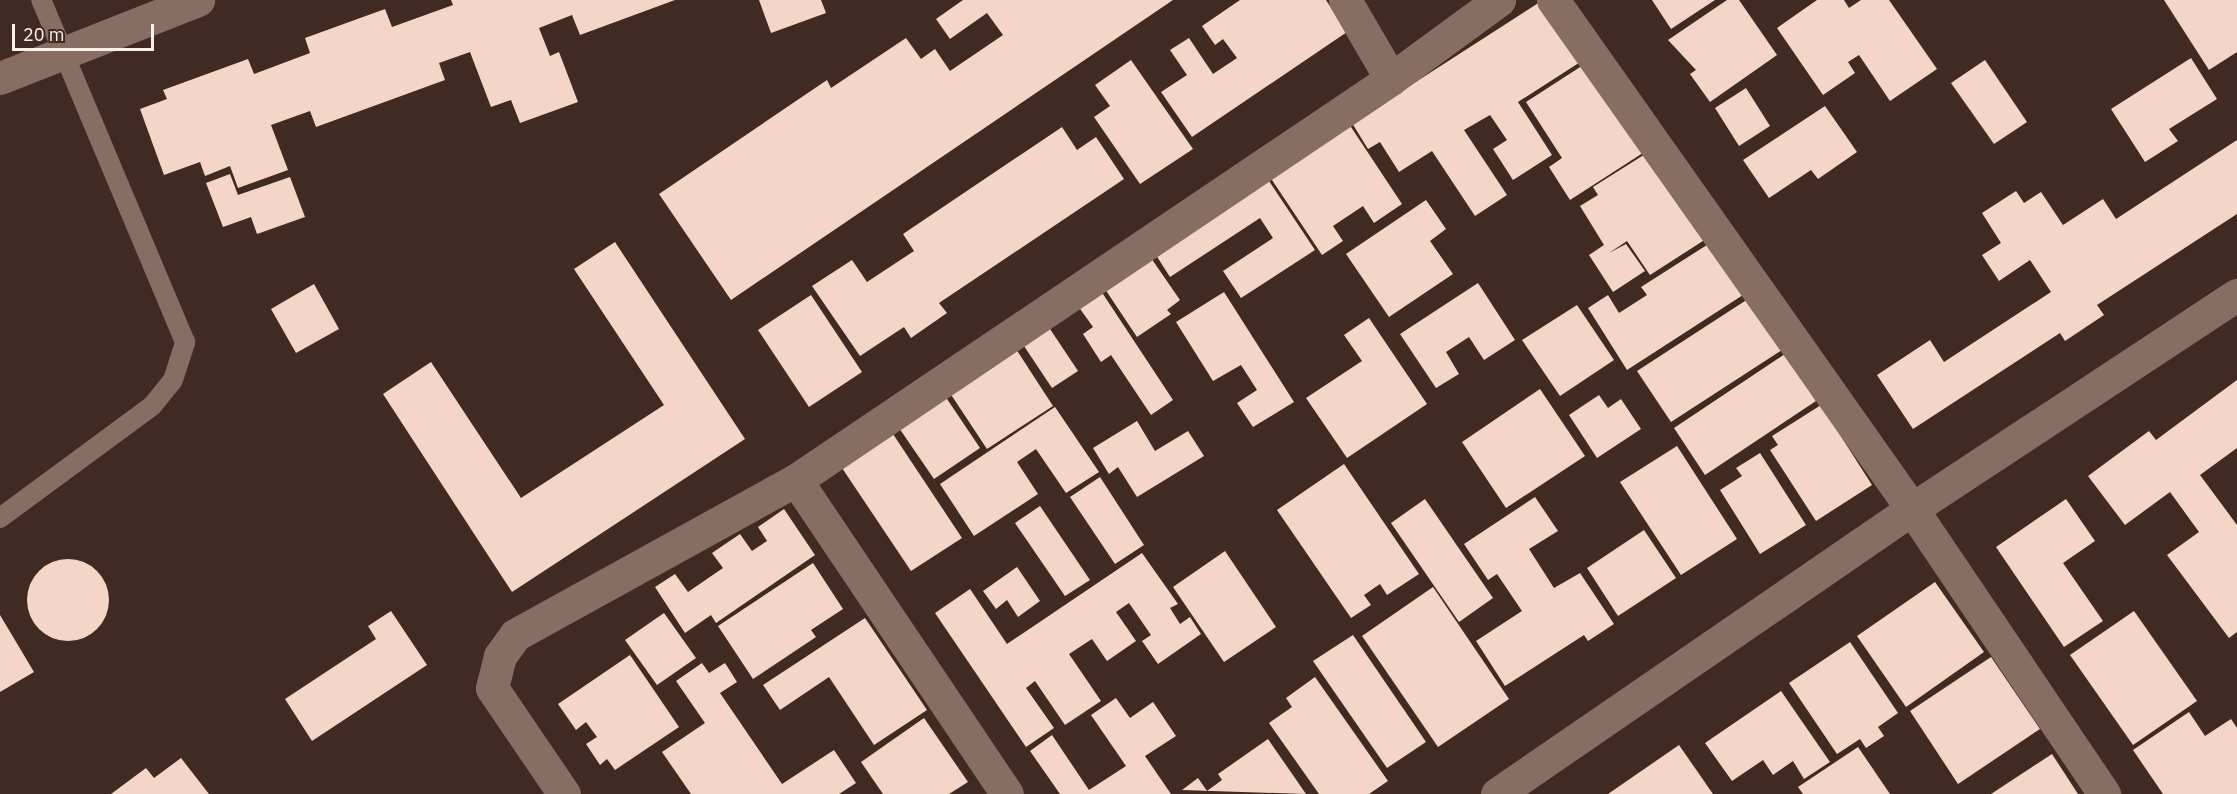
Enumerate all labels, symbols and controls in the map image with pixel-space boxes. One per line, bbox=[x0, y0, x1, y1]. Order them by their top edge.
scale bar bbox=[15, 12, 158, 50]
text: 20 m bbox=[23, 23, 65, 46]

